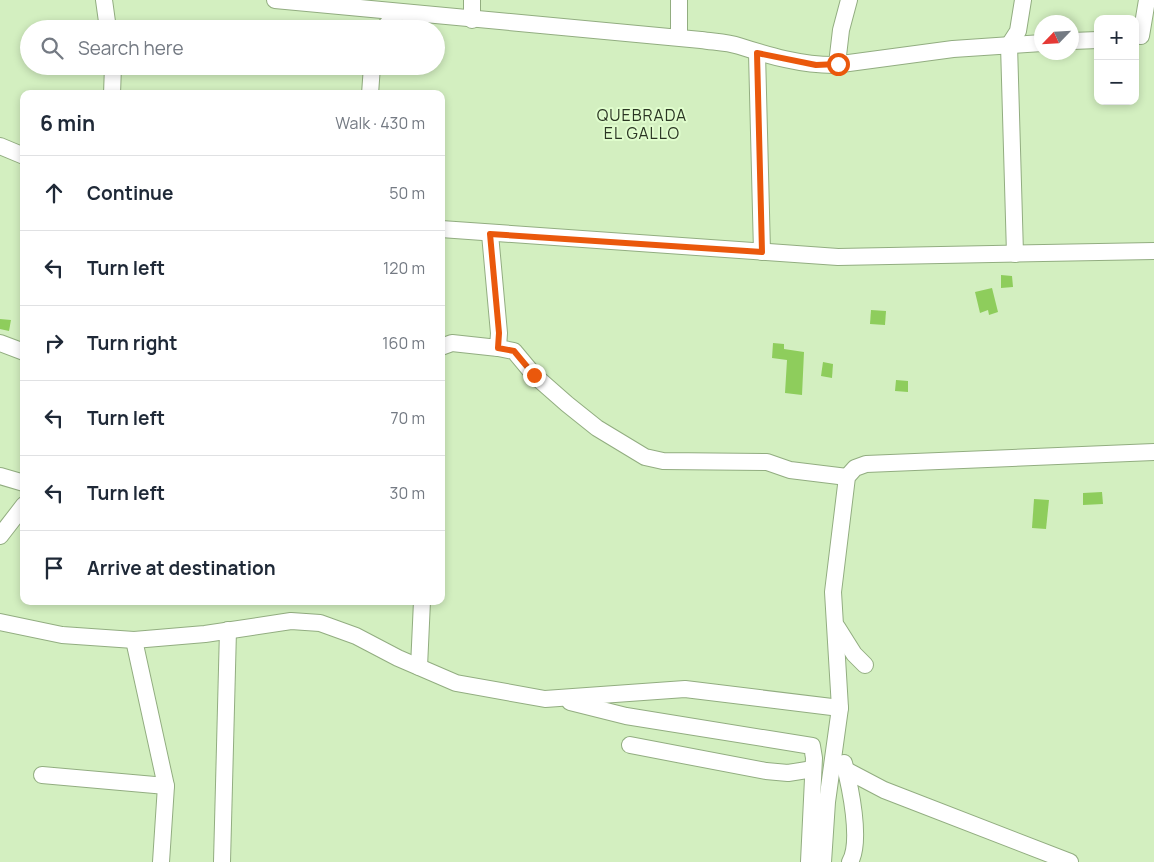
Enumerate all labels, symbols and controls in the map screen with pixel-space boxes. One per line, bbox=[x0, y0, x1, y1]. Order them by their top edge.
north arrow bbox=[1034, 15, 1079, 60]
map controls bbox=[1094, 15, 1139, 105]
button: + bbox=[1094, 15, 1139, 60]
search box bbox=[20, 20, 445, 75]
icon: search bbox=[38, 34, 66, 62]
text: Search here bbox=[78, 35, 184, 61]
route start bbox=[827, 53, 850, 76]
button: − bbox=[1094, 60, 1139, 105]
district label: QUEBRADA EL GALLO bbox=[597, 104, 687, 144]
text: 6 min bbox=[40, 109, 95, 137]
text: Walk · 430 m bbox=[335, 112, 425, 134]
icon: ahead bbox=[40, 179, 68, 207]
text: Continue bbox=[87, 180, 173, 206]
text: 50 m bbox=[389, 182, 425, 204]
icon: left bbox=[40, 254, 68, 282]
text: Turn left bbox=[87, 255, 165, 281]
text: 120 m bbox=[383, 257, 425, 279]
icon: right bbox=[40, 329, 68, 357]
text: Turn right bbox=[87, 330, 177, 356]
text: 160 m bbox=[382, 332, 425, 354]
route end bbox=[523, 364, 546, 387]
icon: left bbox=[40, 404, 68, 432]
text: Turn left bbox=[87, 405, 165, 431]
text: 70 m bbox=[390, 407, 425, 429]
icon: left bbox=[40, 479, 68, 507]
text: Turn left bbox=[87, 480, 165, 506]
text: 30 m bbox=[390, 482, 425, 504]
icon: arrive bbox=[40, 554, 68, 582]
text: Arrive at destination bbox=[87, 555, 276, 581]

